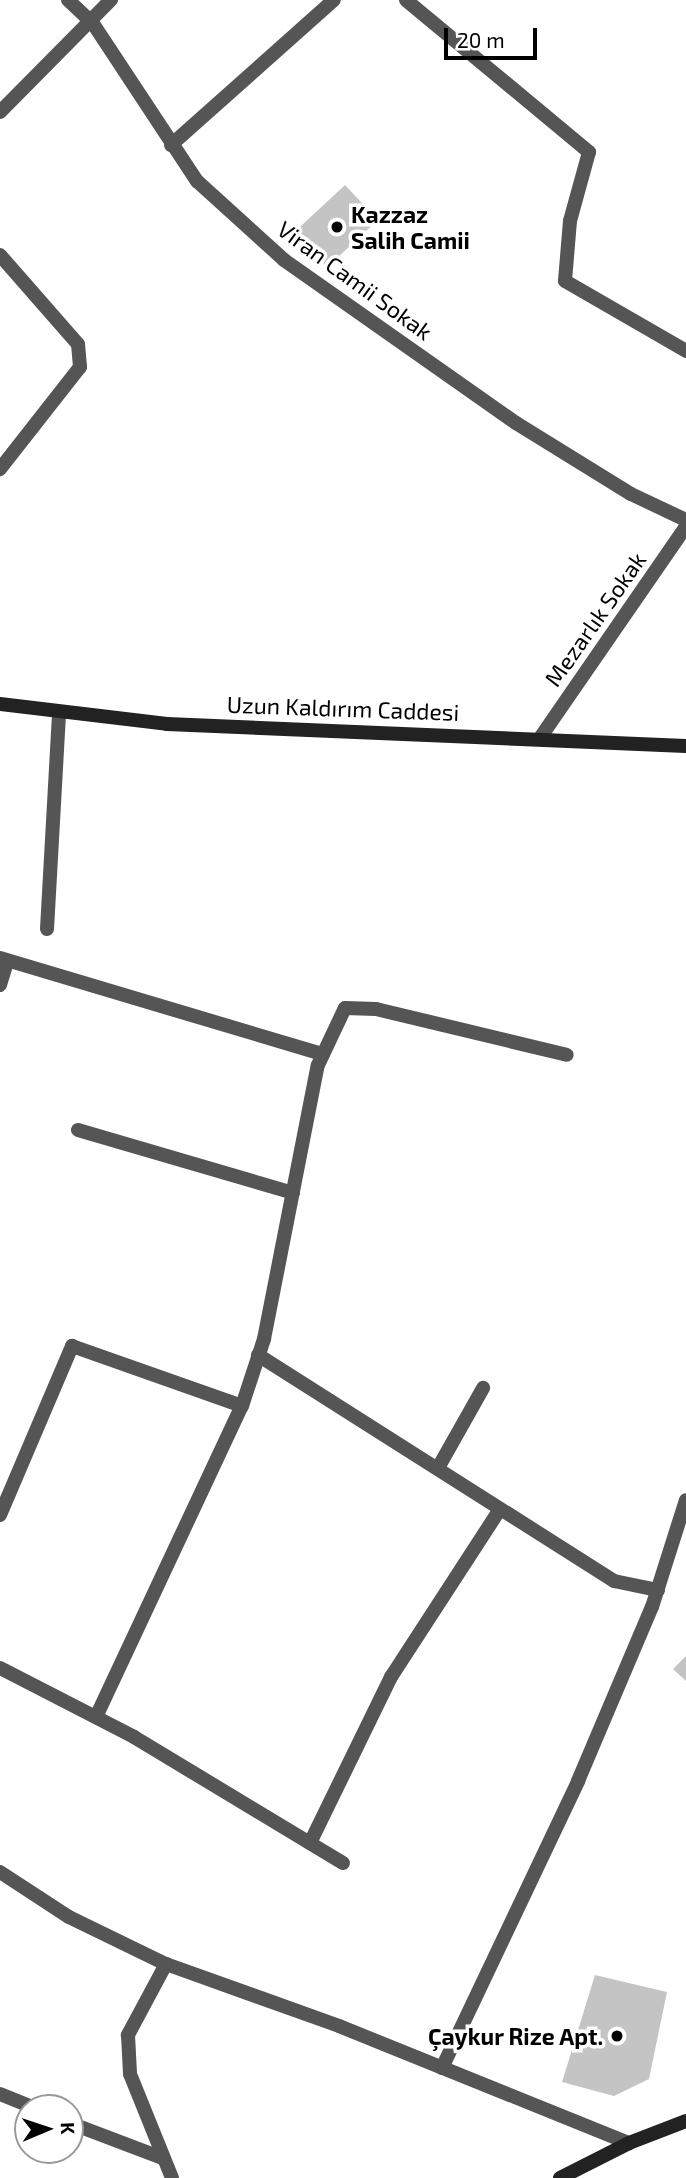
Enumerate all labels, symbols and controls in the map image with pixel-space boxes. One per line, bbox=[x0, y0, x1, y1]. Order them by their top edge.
scale bar bbox=[448, 14, 541, 58]
text: 20 m bbox=[457, 27, 505, 52]
place label: Kazzaz Salih Camii bbox=[351, 200, 470, 254]
street label: Viran Camii Sokak bbox=[272, 215, 438, 345]
marker: Kazzaz Salih Camii bbox=[329, 219, 345, 235]
street label: Mezarlık Sokak bbox=[539, 547, 651, 691]
street label: Uzun Kaldırım Caddesi bbox=[226, 690, 460, 726]
place label: Çaykur Rize Apt. bbox=[427, 2022, 603, 2050]
marker: Çaykur Rize Apt. bbox=[609, 2028, 625, 2044]
north arrow bbox=[14, 2094, 84, 2164]
text: K bbox=[57, 2122, 80, 2135]

